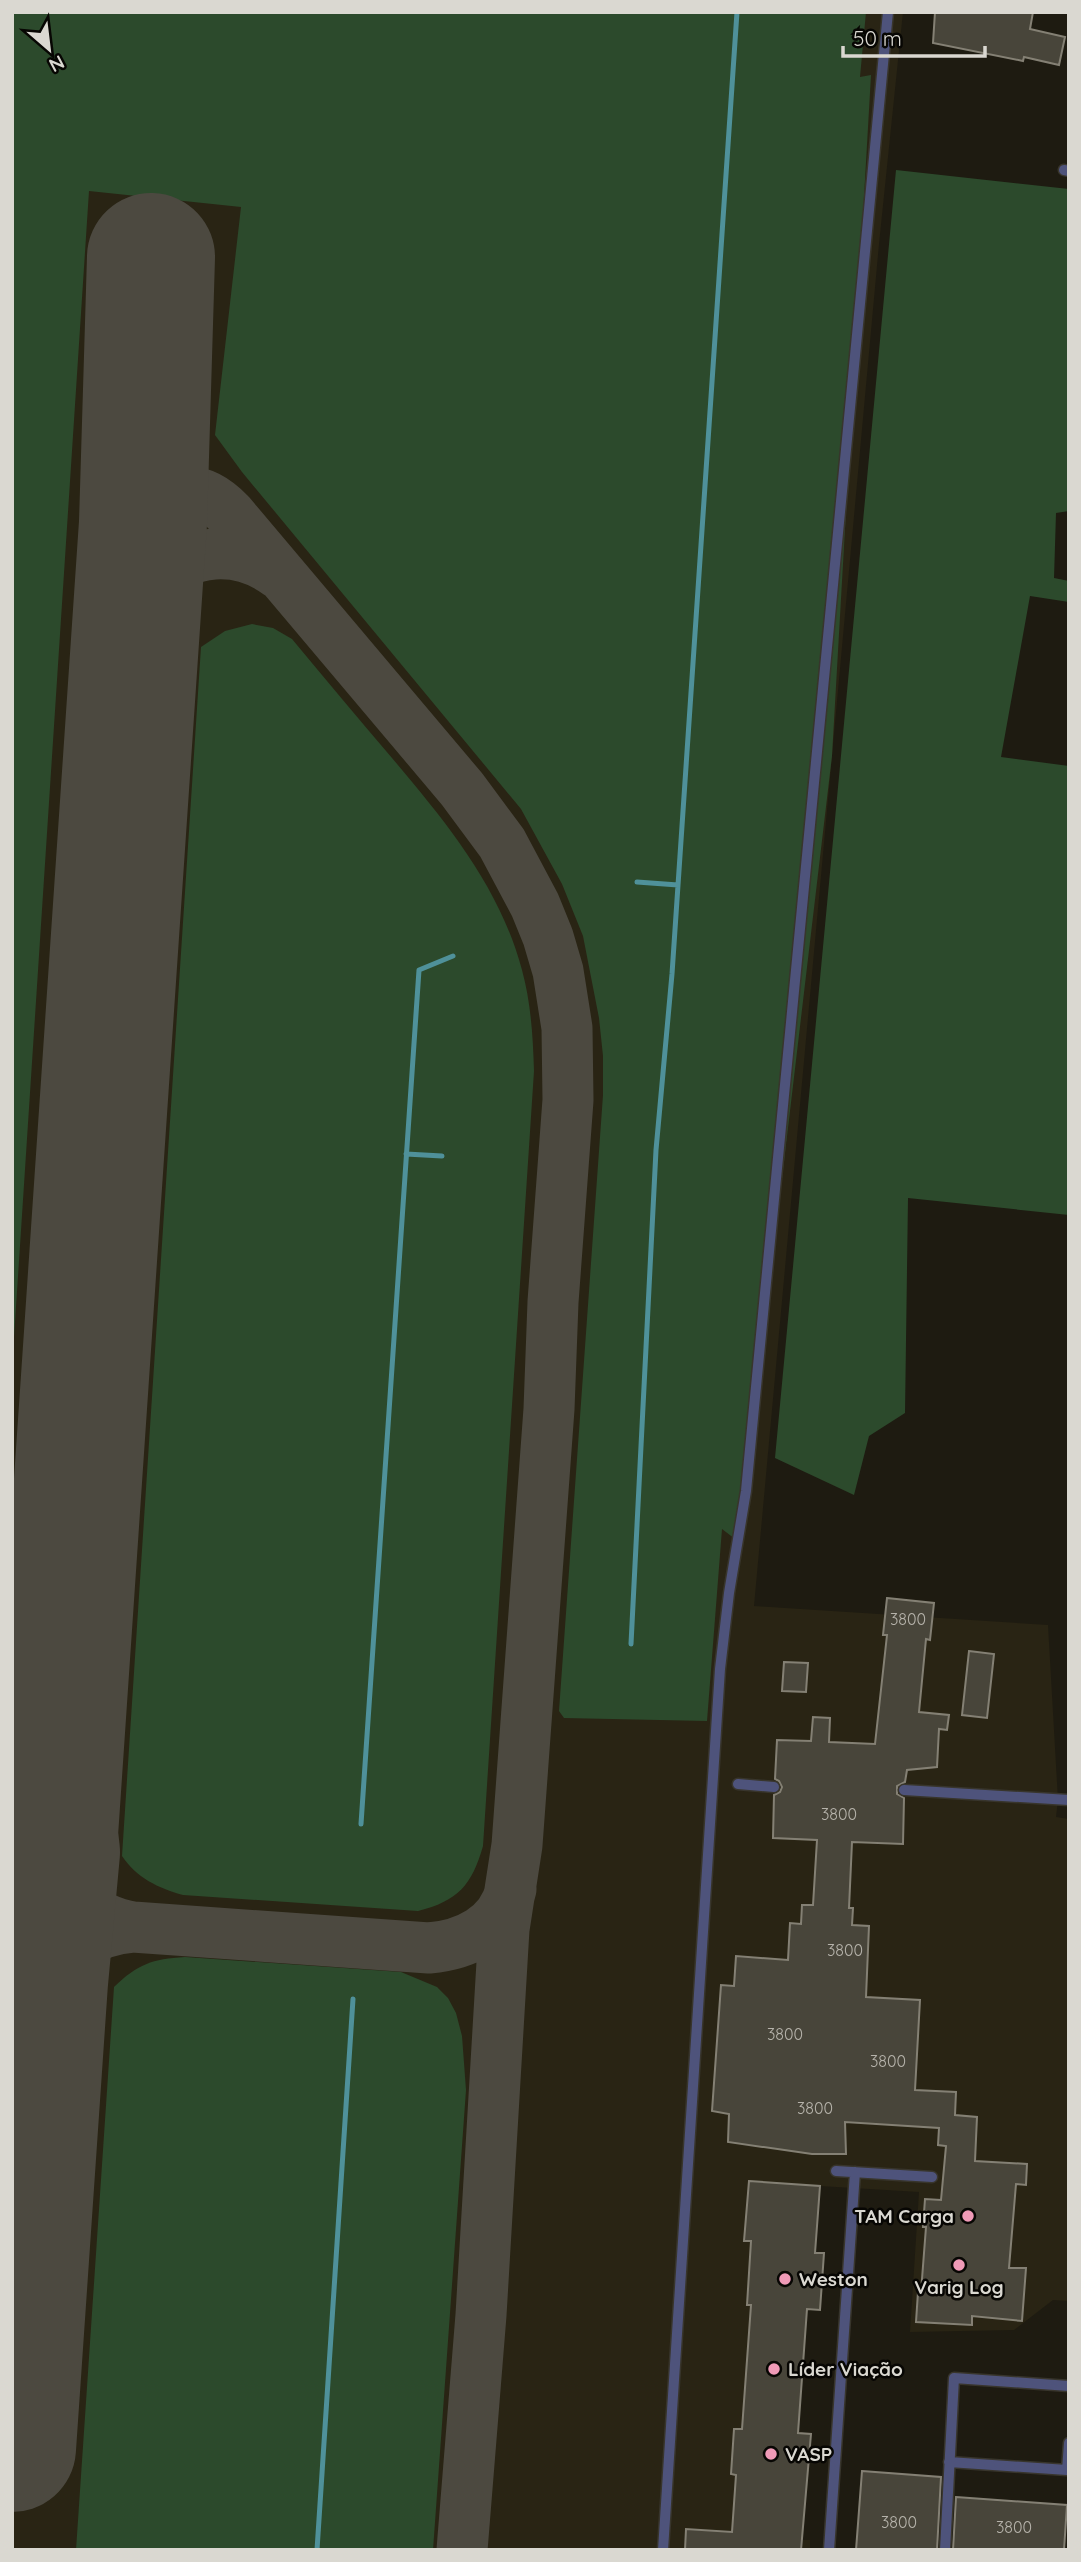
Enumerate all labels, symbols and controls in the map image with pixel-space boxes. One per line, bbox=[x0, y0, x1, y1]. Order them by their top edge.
north arrow bbox=[14, 14, 84, 84]
scale bar bbox=[843, 14, 985, 58]
text: 50 m bbox=[853, 25, 902, 51]
text: N bbox=[45, 50, 69, 78]
house number: 3800 bbox=[890, 1609, 926, 1629]
house number: 3800 bbox=[821, 1804, 857, 1824]
house number: 3800 bbox=[827, 1940, 863, 1960]
house number: 3800 bbox=[767, 2024, 803, 2044]
house number: 3800 bbox=[870, 2051, 906, 2071]
house number: 3800 bbox=[797, 2098, 833, 2118]
place label: TAM Carga bbox=[854, 2204, 954, 2228]
marker: TAM Carga bbox=[960, 2208, 976, 2224]
marker: Varig Log bbox=[951, 2257, 967, 2273]
place label: Weston bbox=[799, 2267, 868, 2291]
marker: Weston bbox=[777, 2271, 793, 2287]
place label: Varig Log bbox=[914, 2275, 1004, 2299]
place label: Líder Viação bbox=[788, 2357, 903, 2381]
marker: Líder Viação bbox=[766, 2361, 782, 2377]
place label: VASP bbox=[785, 2442, 832, 2466]
marker: VASP bbox=[763, 2446, 779, 2462]
house number: 3800 bbox=[881, 2512, 917, 2532]
house number: 3800 bbox=[996, 2517, 1032, 2537]

